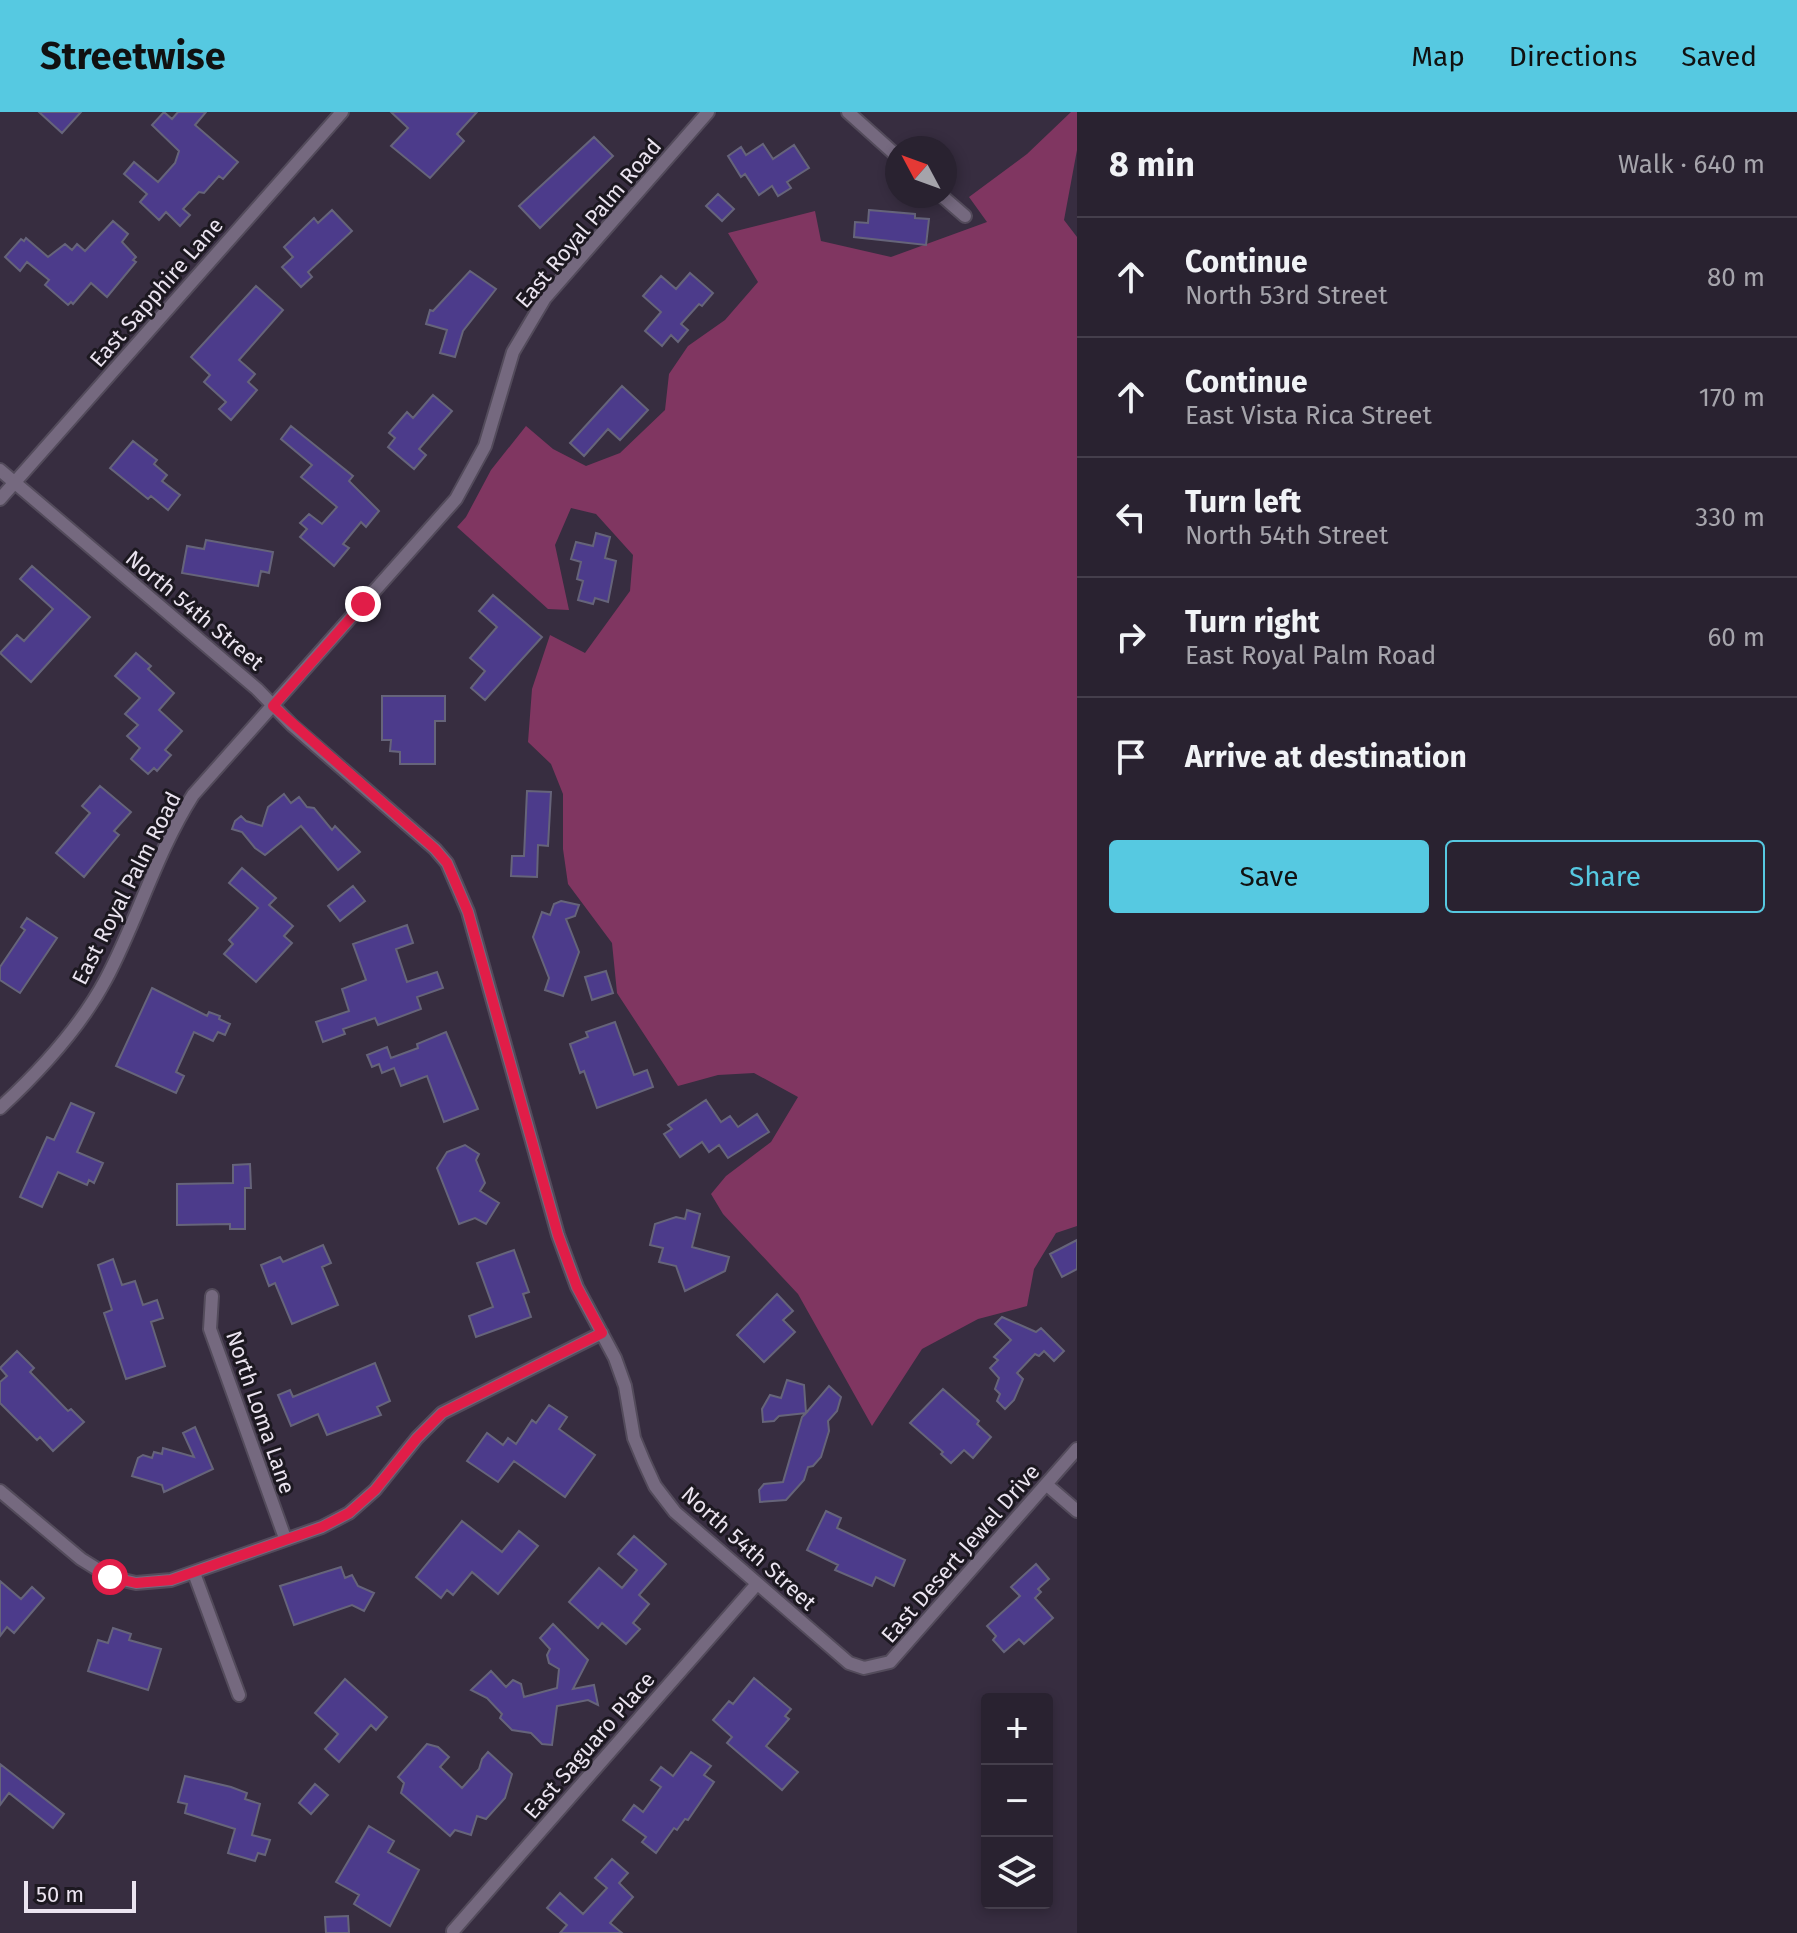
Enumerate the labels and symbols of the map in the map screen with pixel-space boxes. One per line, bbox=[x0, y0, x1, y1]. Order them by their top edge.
street label: East Royal Palm Road bbox=[510, 133, 667, 313]
north arrow bbox=[885, 136, 957, 208]
street label: East Sapphire Lane bbox=[84, 212, 229, 373]
street label: North 54th Street bbox=[120, 545, 269, 676]
route end bbox=[345, 586, 381, 622]
street label: East Royal Palm Road bbox=[66, 787, 187, 989]
street label: North Loma Lane bbox=[220, 1327, 301, 1497]
street label: East Desert Jewel Drive bbox=[875, 1458, 1045, 1648]
street label: North 54th Street bbox=[676, 1481, 822, 1616]
route start bbox=[92, 1559, 128, 1595]
street label: East Saguaro Place bbox=[518, 1666, 661, 1825]
scale bar bbox=[24, 1877, 136, 1913]

